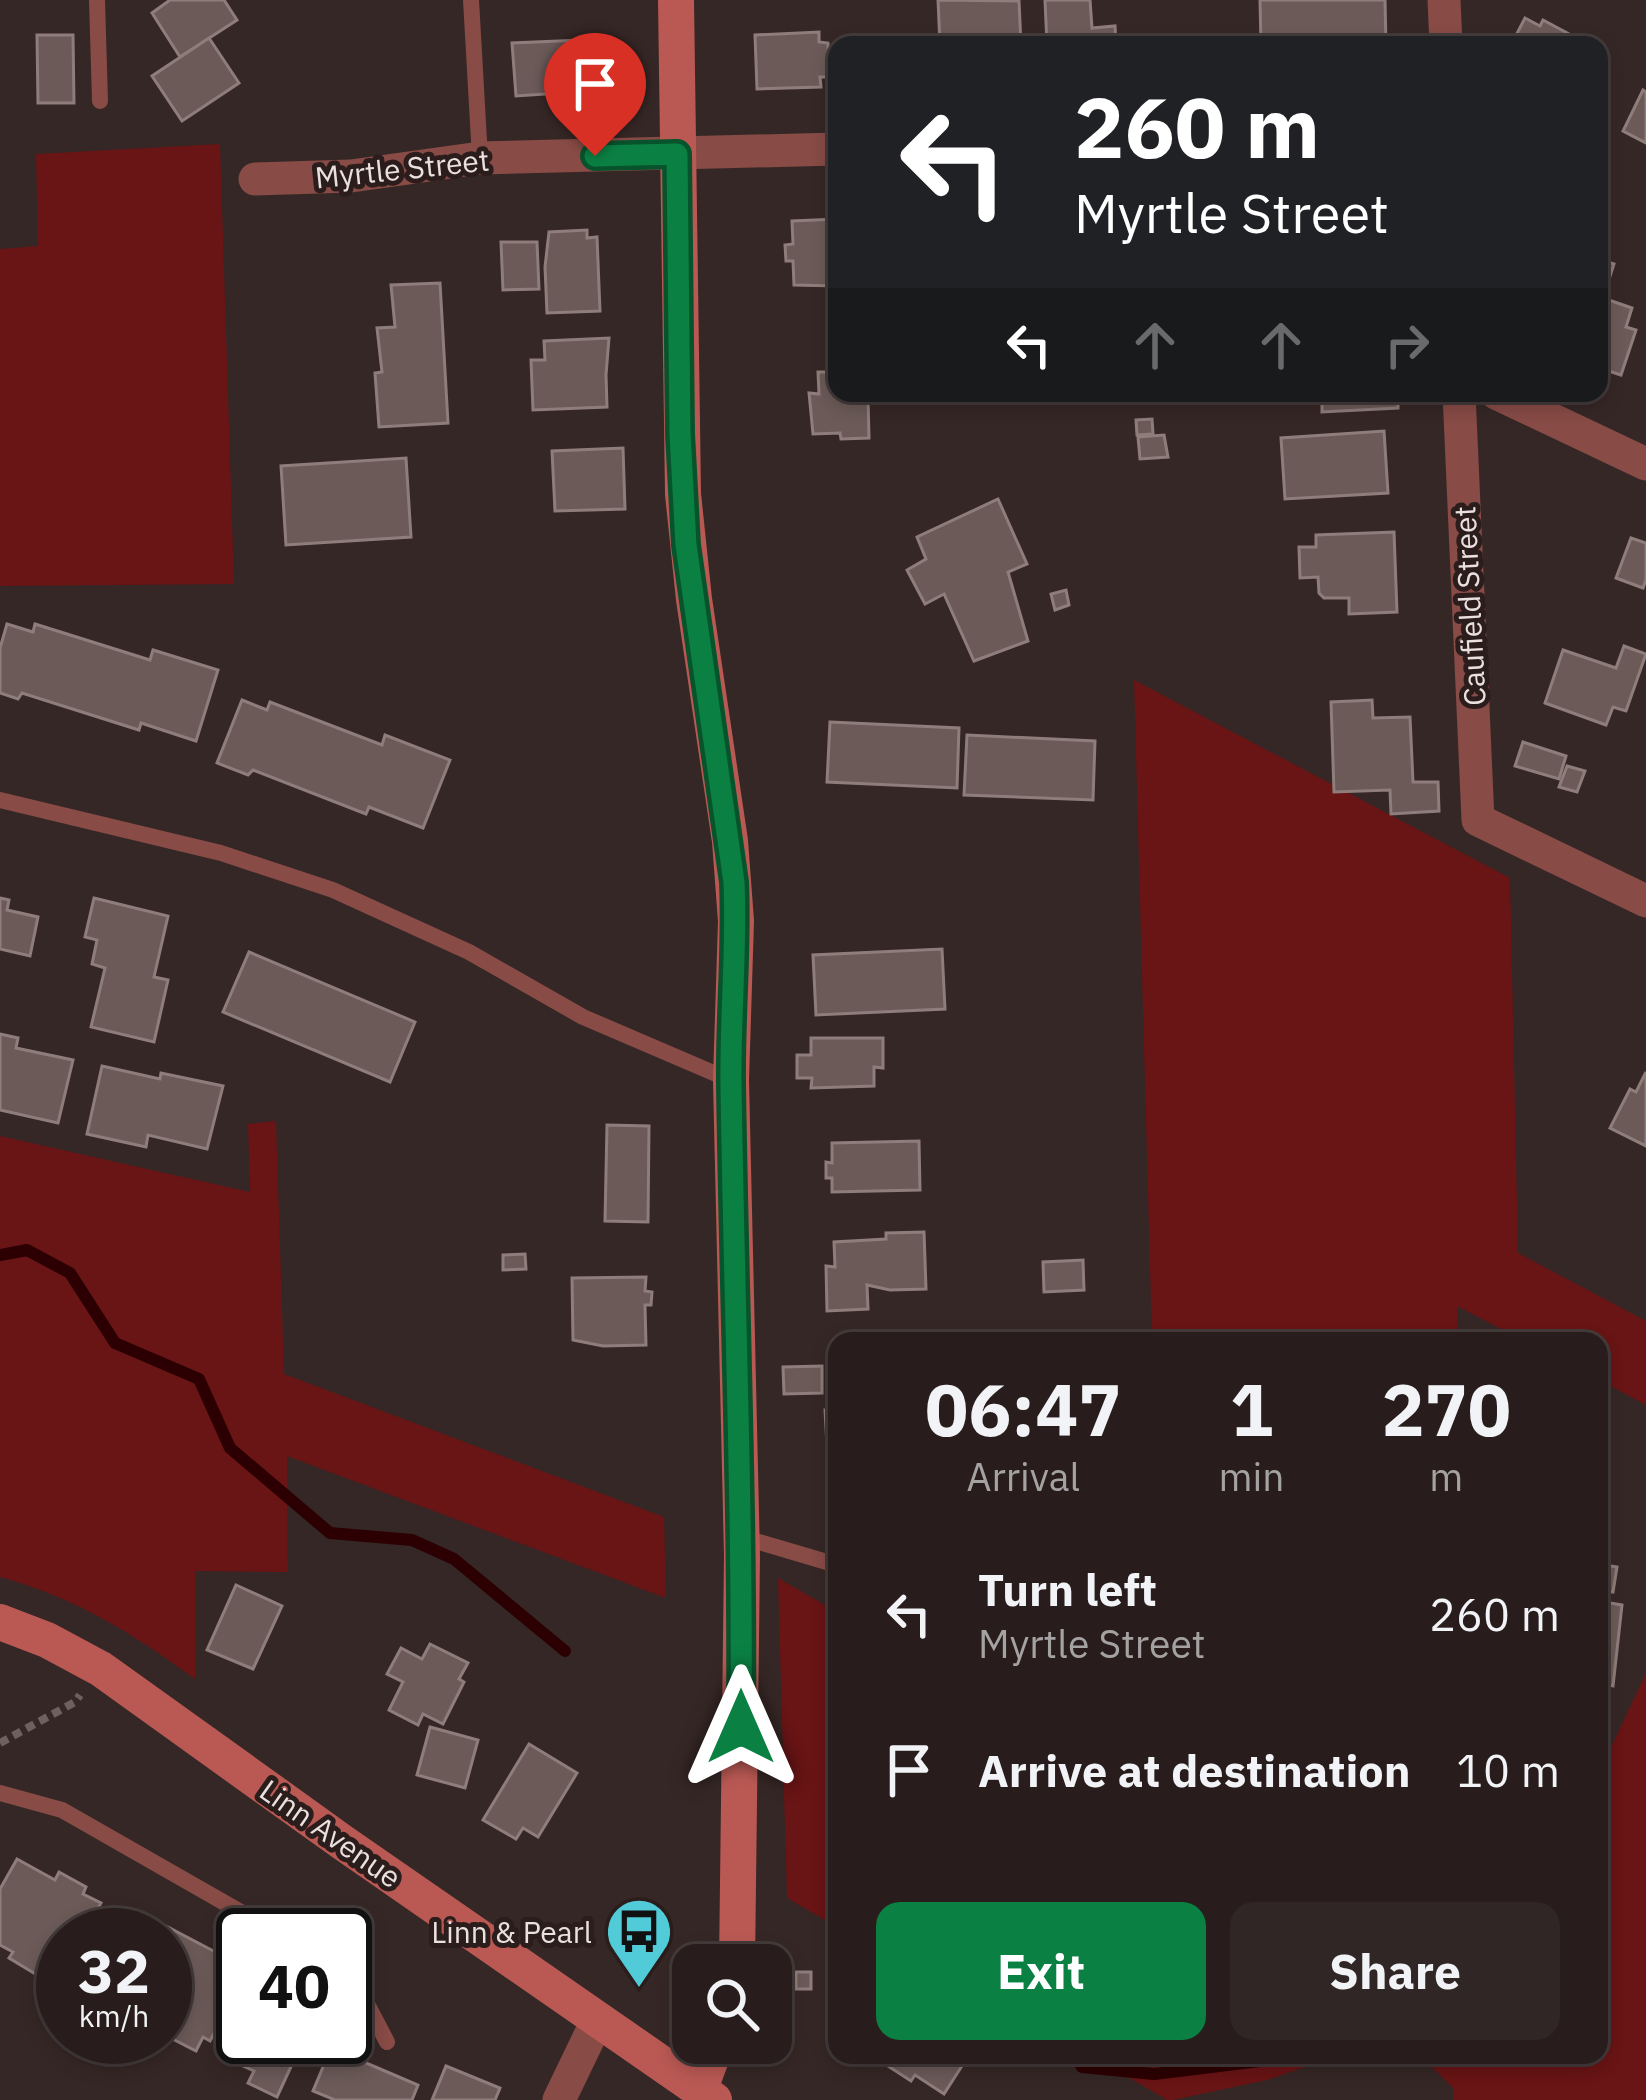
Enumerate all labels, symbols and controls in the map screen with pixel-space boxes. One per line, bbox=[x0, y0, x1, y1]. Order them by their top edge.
pin bbox=[544, 33, 646, 156]
icon: arrive bbox=[562, 51, 628, 117]
text: 260 m bbox=[1074, 72, 1320, 181]
icon: left bbox=[876, 84, 1032, 240]
street label: Myrtle Street bbox=[313, 139, 491, 197]
text: Myrtle Street bbox=[1074, 178, 1389, 248]
icon: left bbox=[996, 312, 1062, 378]
icon: ahead bbox=[1122, 312, 1188, 378]
icon: ahead bbox=[1248, 312, 1314, 378]
icon: right bbox=[1374, 312, 1440, 378]
street label: Caufield Street bbox=[1444, 505, 1494, 707]
text: 06:47 bbox=[925, 1362, 1122, 1456]
text: 1 bbox=[1230, 1362, 1273, 1456]
text: 270 bbox=[1381, 1362, 1511, 1456]
text: Arrival bbox=[966, 1451, 1080, 1502]
text: min bbox=[1219, 1451, 1284, 1502]
text: m bbox=[1429, 1451, 1463, 1502]
text: Turn left bbox=[978, 1560, 1157, 1618]
icon: left bbox=[876, 1581, 942, 1647]
text: 260 m bbox=[1429, 1585, 1560, 1643]
text: Myrtle Street bbox=[978, 1618, 1206, 1669]
position arrow bbox=[678, 1664, 804, 1790]
icon: arrive bbox=[876, 1737, 942, 1803]
text: Arrive at destination bbox=[978, 1741, 1411, 1799]
text: 10 m bbox=[1456, 1741, 1560, 1799]
street label: Linn Avenue bbox=[253, 1770, 409, 1896]
bus stop icon: Linn & Pearl bbox=[604, 1896, 674, 1990]
button: Exit bbox=[876, 1902, 1206, 2040]
button: Share bbox=[1230, 1902, 1560, 2040]
speed limit sign: 40 bbox=[216, 1908, 372, 2064]
place label: Linn & Pearl bbox=[431, 1912, 592, 1951]
text: 32 bbox=[78, 1931, 150, 2010]
map controls bbox=[672, 1944, 792, 2064]
button: search bbox=[672, 1944, 792, 2064]
text: km/h bbox=[79, 1996, 149, 2035]

